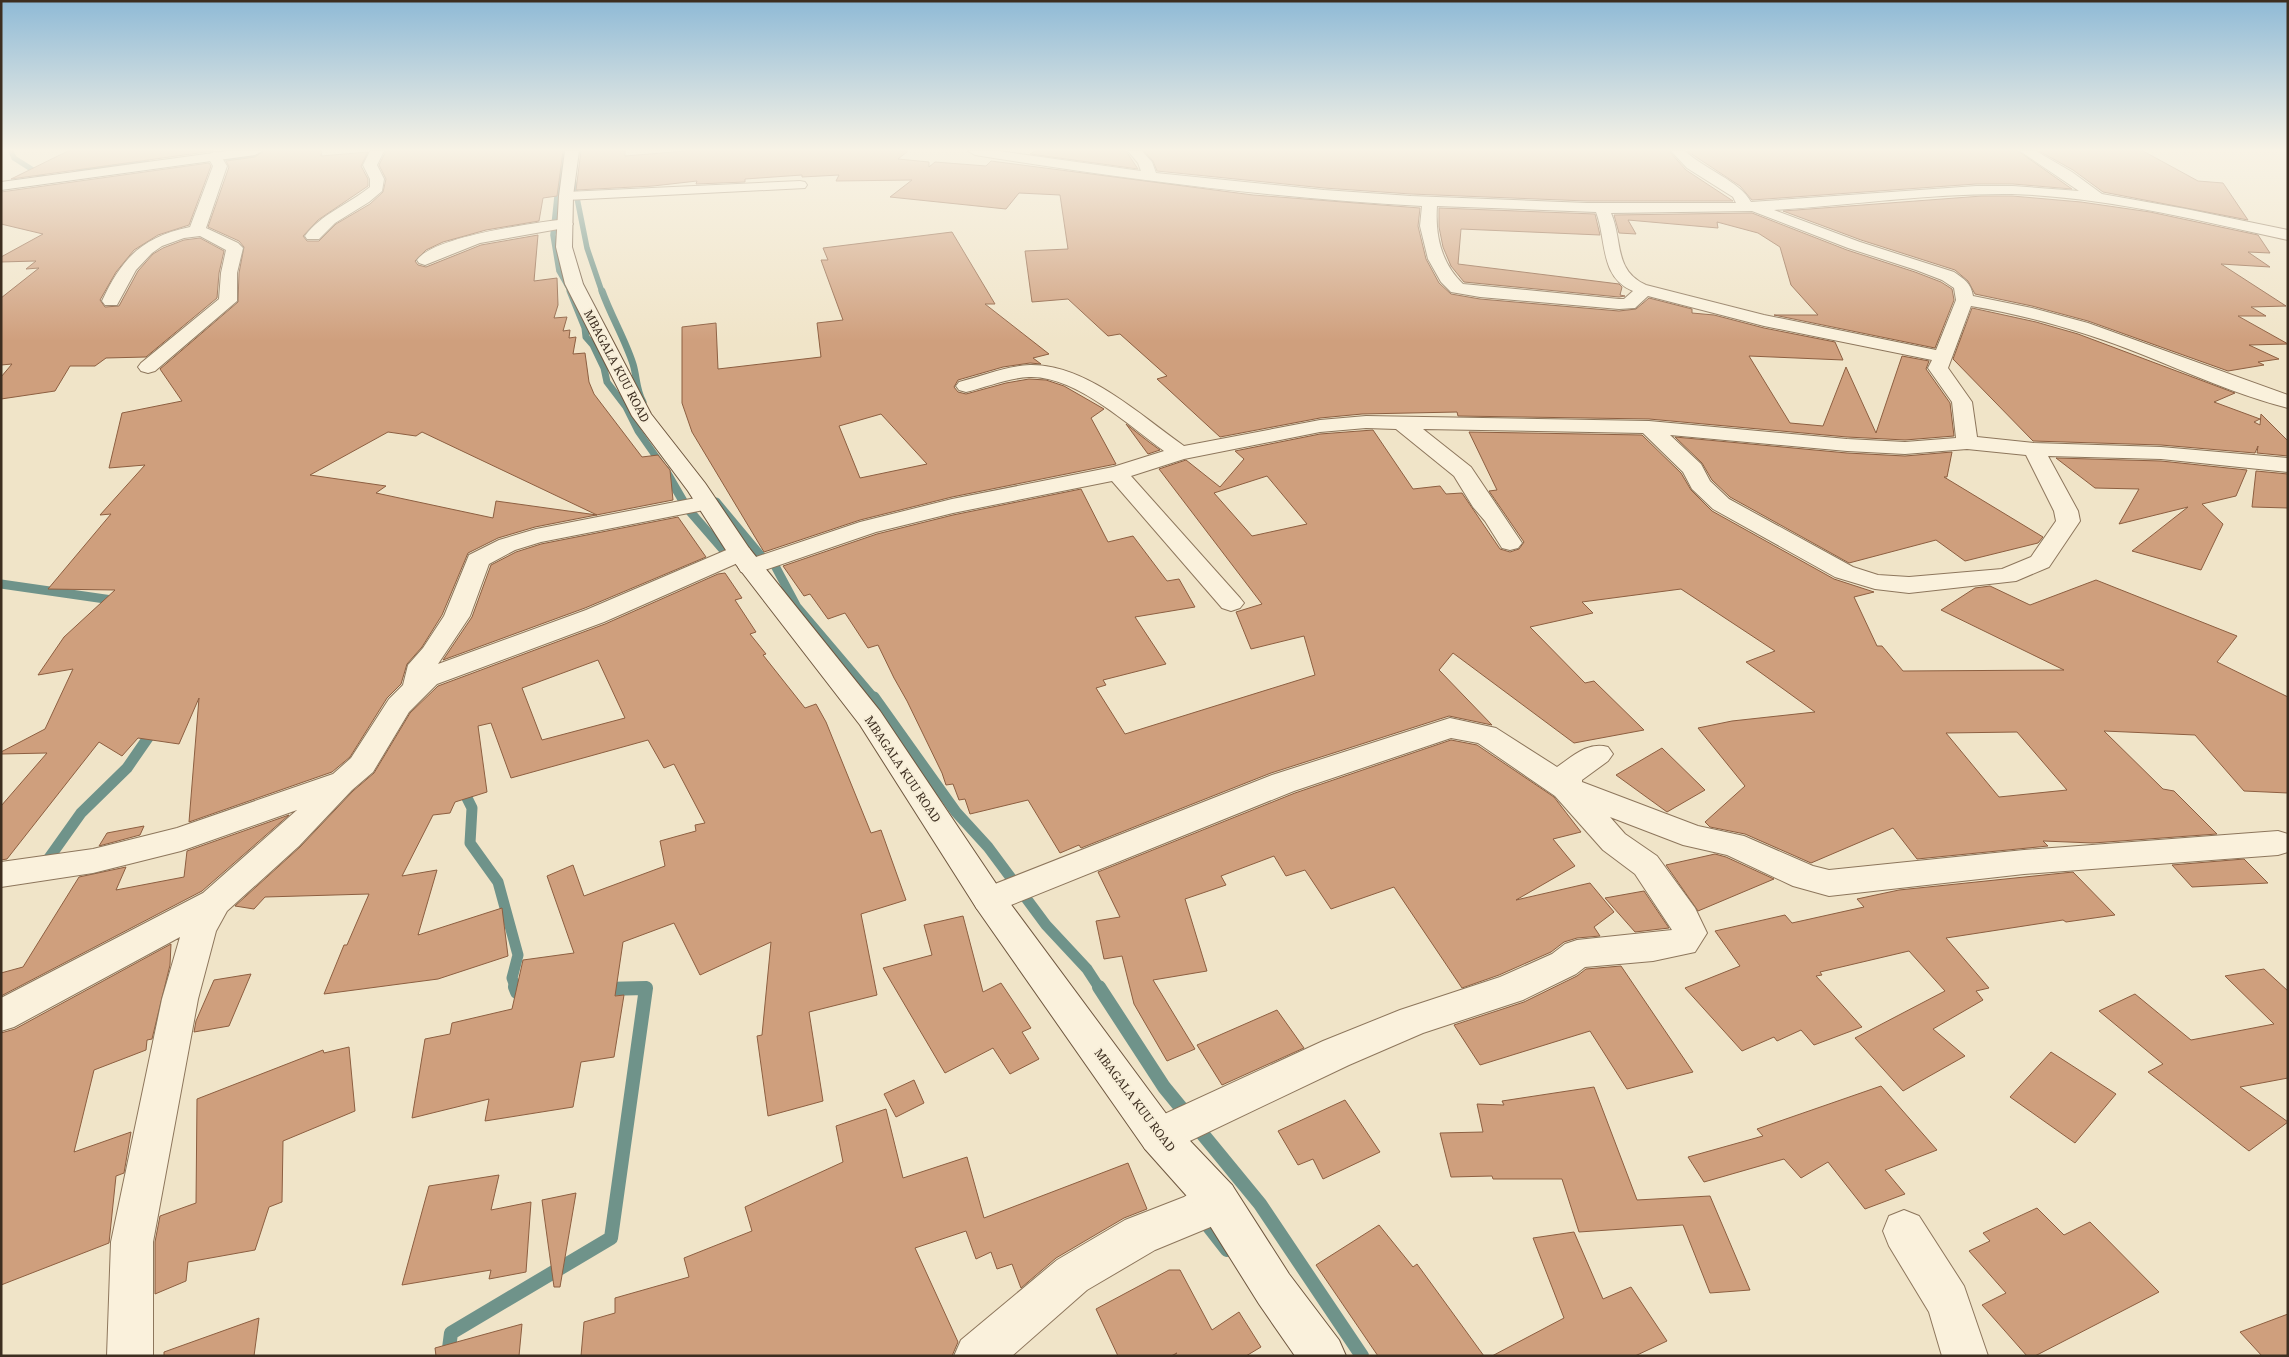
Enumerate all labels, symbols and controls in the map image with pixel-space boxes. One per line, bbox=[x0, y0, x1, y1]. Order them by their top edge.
street label: MBAGALA KUU ROAD bbox=[580, 307, 654, 426]
street label: MBAGALA KUU ROAD bbox=[861, 712, 945, 826]
street label: MBAGALA KUU ROAD bbox=[1090, 1045, 1180, 1155]

